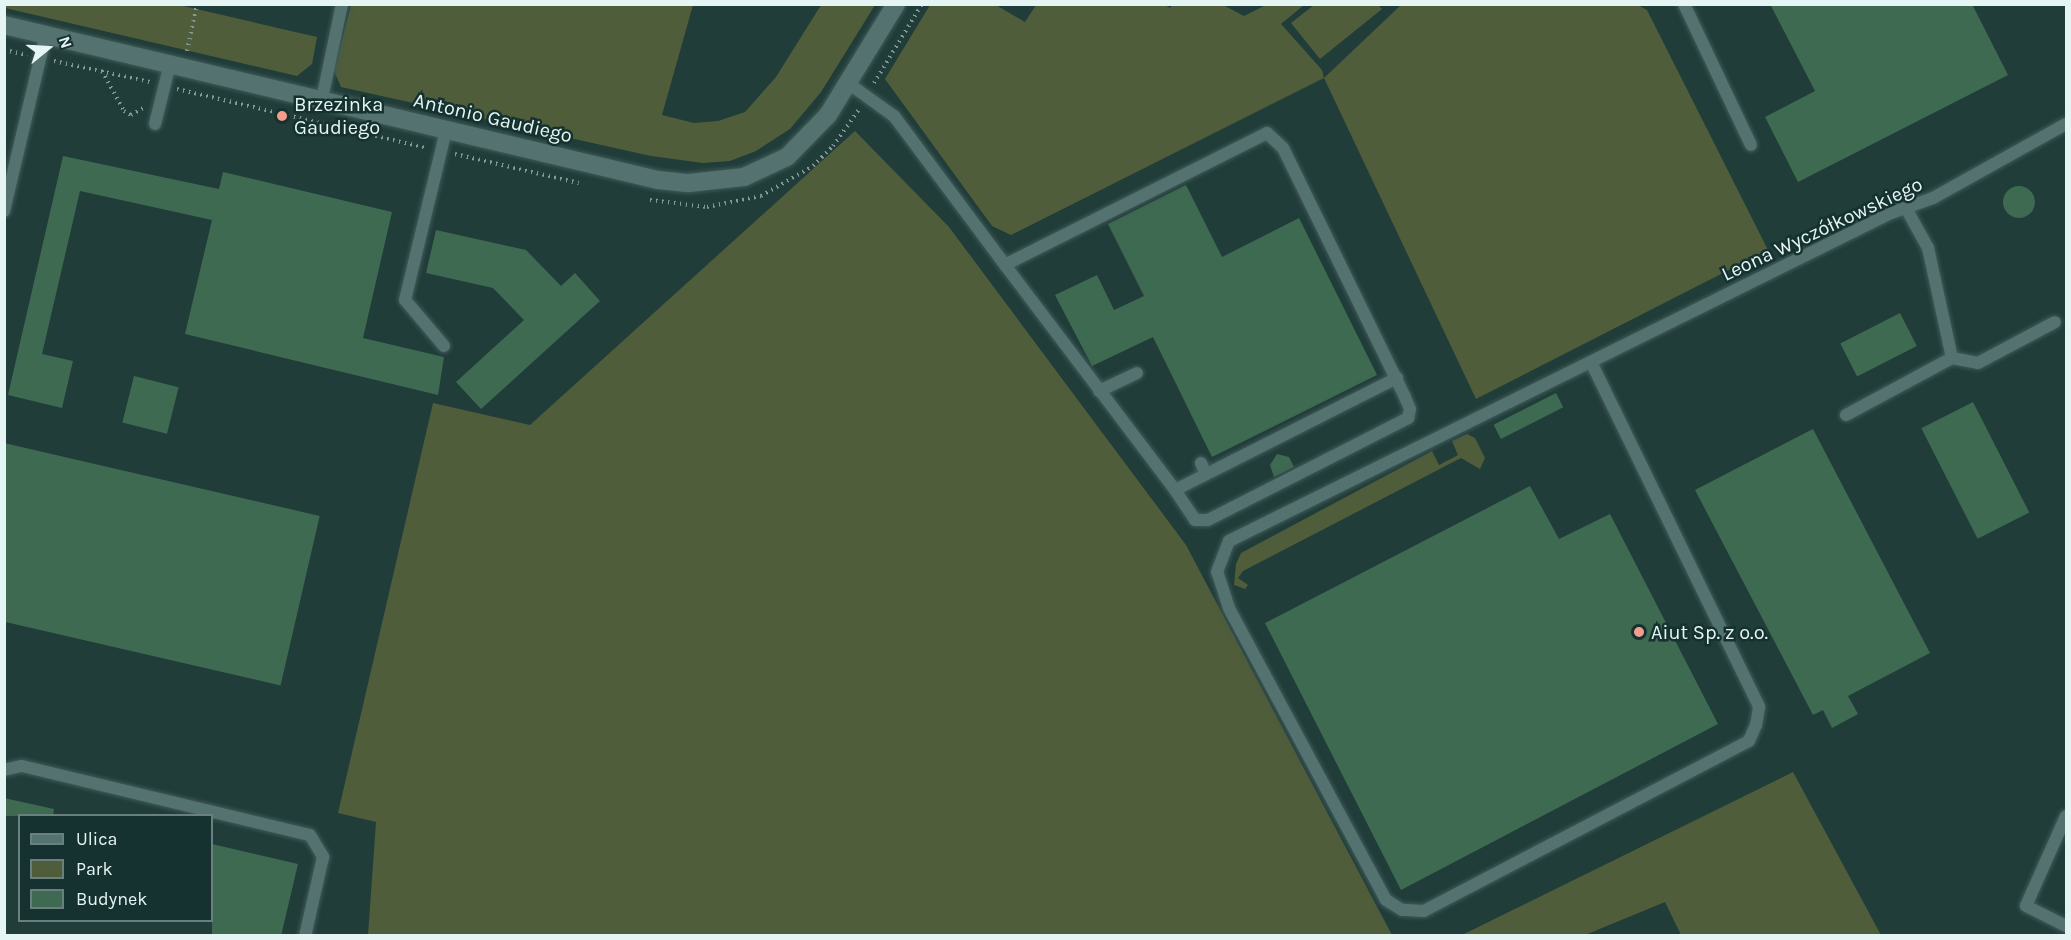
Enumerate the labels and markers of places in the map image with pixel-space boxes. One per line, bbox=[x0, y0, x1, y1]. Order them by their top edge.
place label: Brzezinka Gaudiego bbox=[294, 92, 383, 139]
marker: Brzezinka Gaudiego bbox=[275, 109, 289, 123]
place label: Aiut Sp. z o.o. bbox=[1651, 620, 1768, 644]
marker: Aiut Sp. z o.o. bbox=[1632, 625, 1646, 639]

